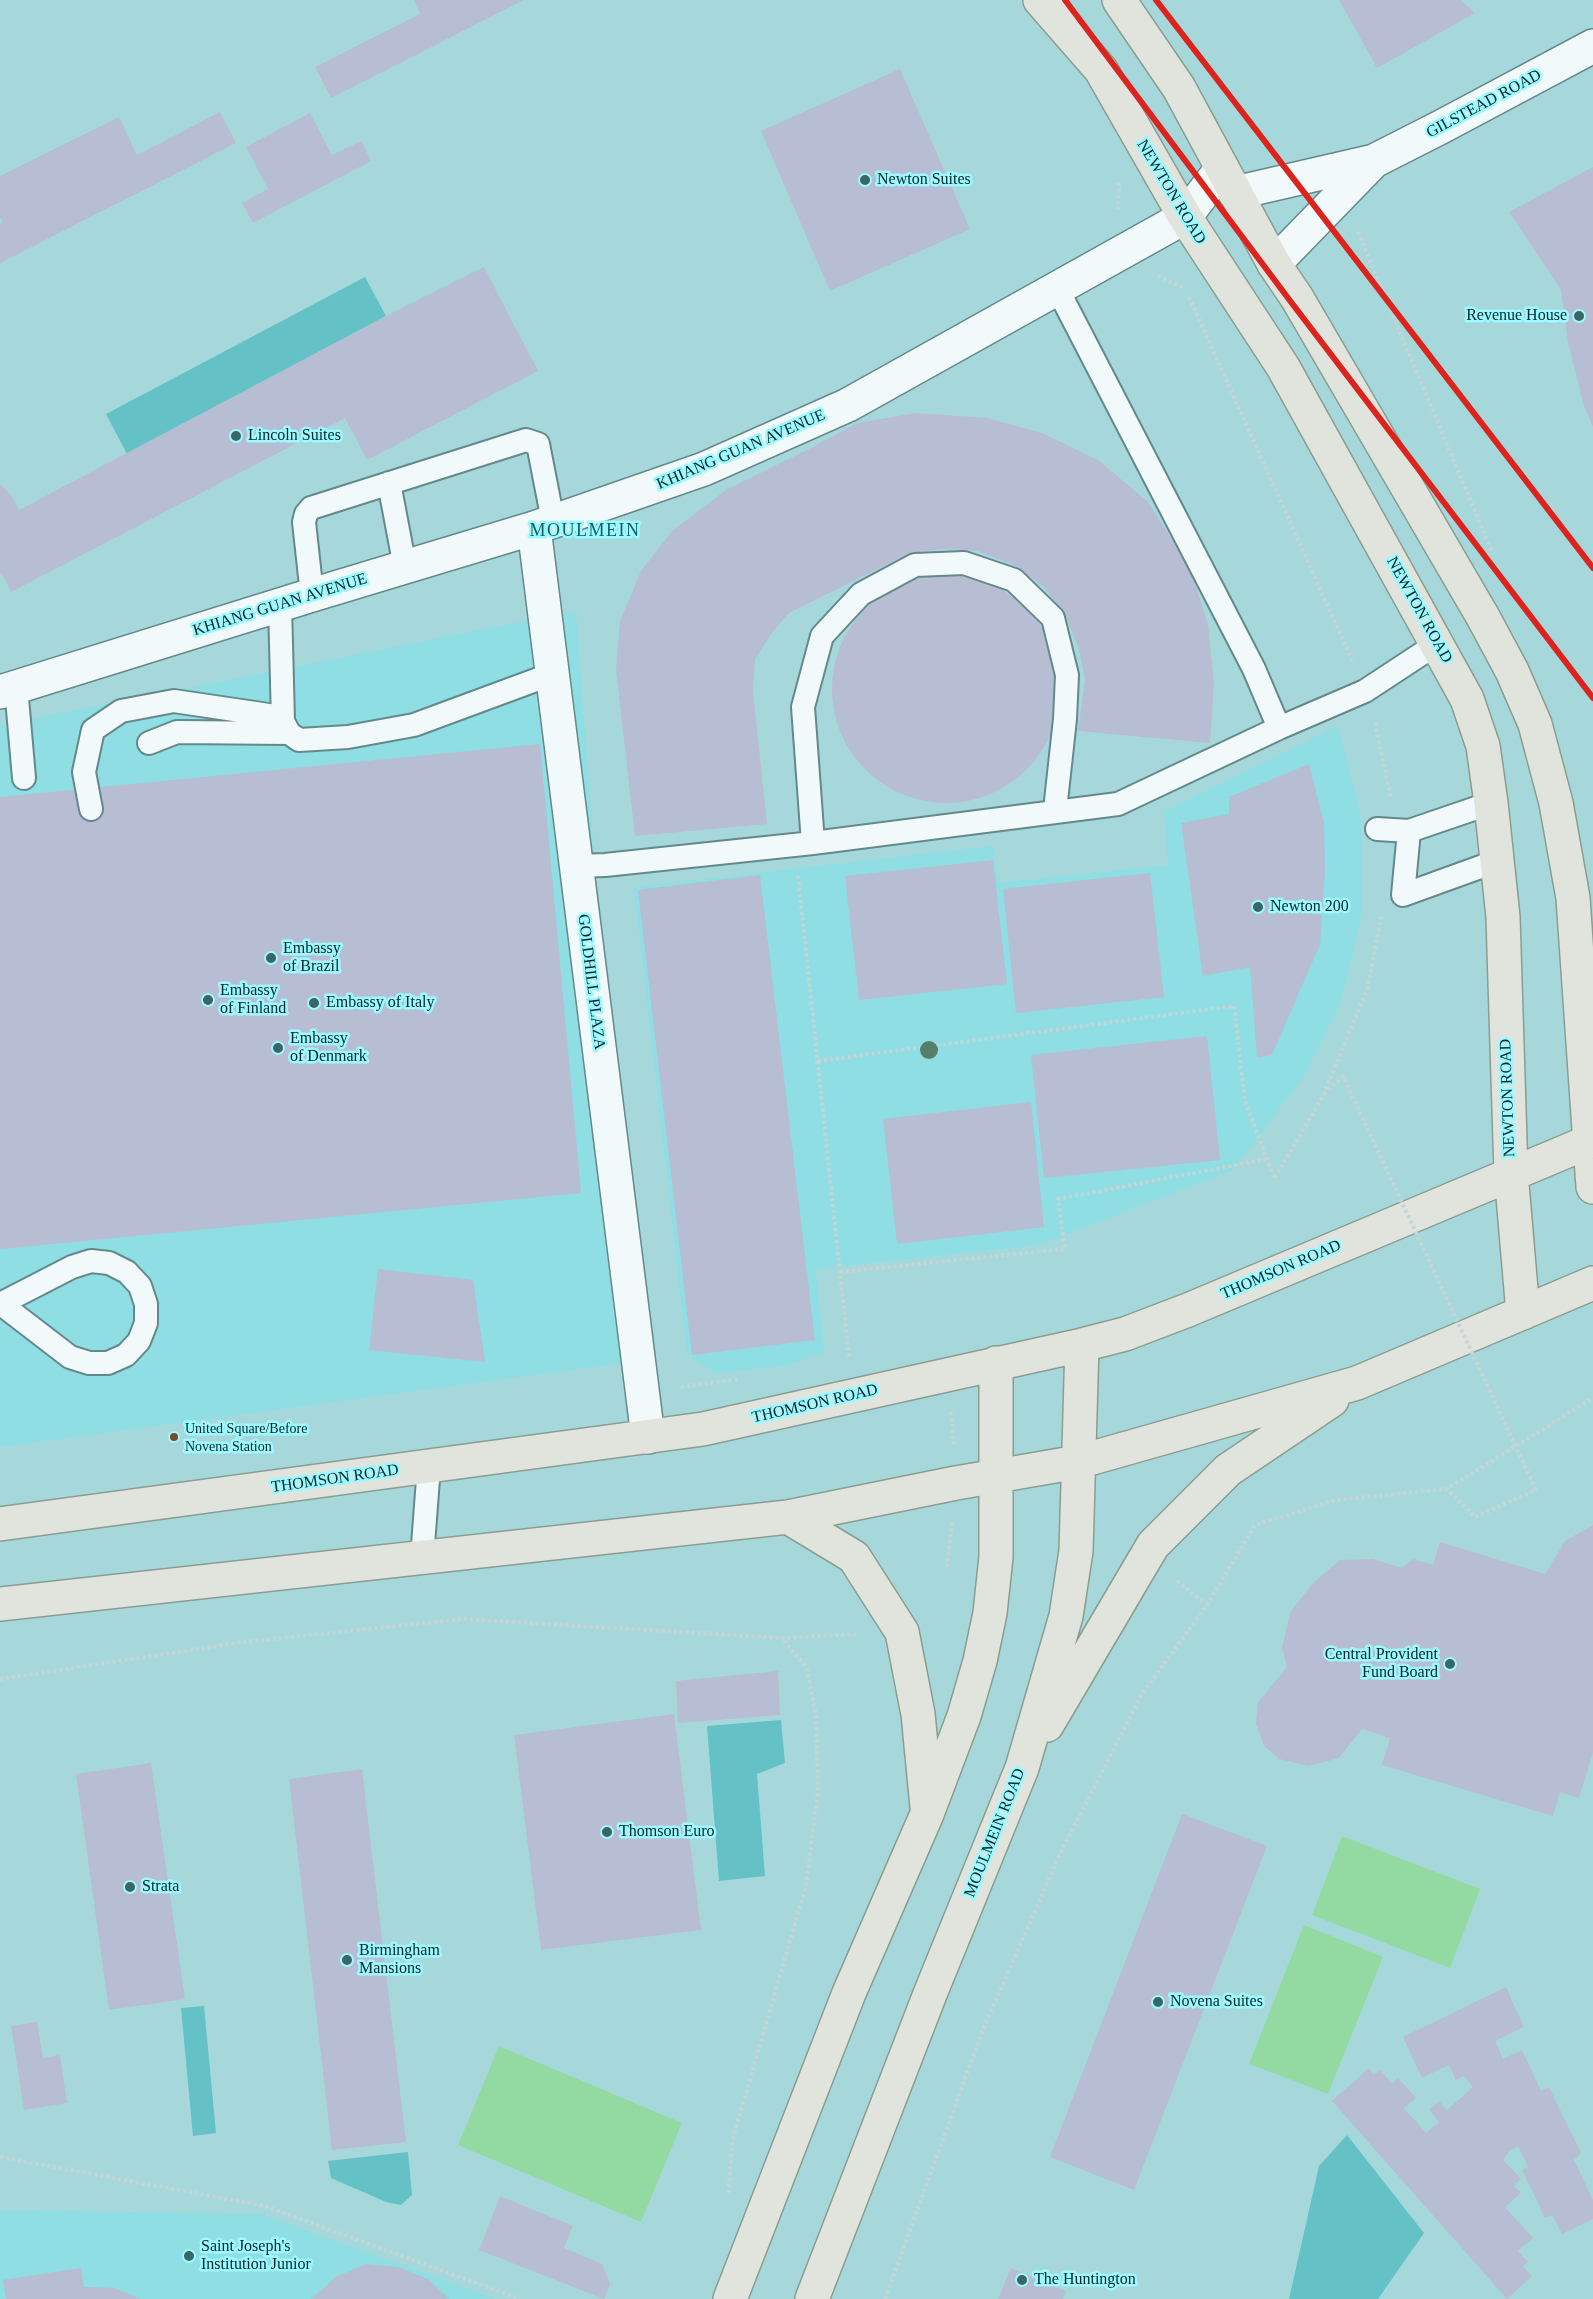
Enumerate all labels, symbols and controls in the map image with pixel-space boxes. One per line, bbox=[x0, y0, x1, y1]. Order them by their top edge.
street label: GILSTEAD ROAD bbox=[1427, 68, 1541, 140]
street label: NEWTON ROAD bbox=[1133, 138, 1209, 246]
place label: Newton Suites bbox=[877, 170, 985, 190]
marker: Newton Suites bbox=[858, 173, 872, 187]
place label: Revenue House bbox=[1452, 306, 1567, 326]
marker: Revenue House bbox=[1572, 309, 1586, 323]
street label: KHIANG GUAN AVENUE bbox=[659, 408, 823, 492]
place label: Lincoln Suites bbox=[248, 426, 352, 446]
marker: Lincoln Suites bbox=[229, 429, 243, 443]
district label: MOULMEIN bbox=[532, 520, 638, 542]
street label: NEWTON ROAD bbox=[1383, 556, 1455, 664]
street label: KHIANG GUAN AVENUE bbox=[196, 571, 364, 639]
place label: Newton 200 bbox=[1270, 897, 1359, 917]
marker: Newton 200 bbox=[1251, 900, 1265, 914]
street label: GOLDHILL PLAZA bbox=[574, 918, 608, 1046]
place label: Embassy of Brazil bbox=[283, 939, 349, 977]
marker: Embassy of Brazil bbox=[264, 951, 278, 965]
place label: Embassy of Finland bbox=[220, 981, 295, 1019]
marker: Embassy of Finland bbox=[201, 993, 215, 1007]
place label: Embassy of Italy bbox=[326, 993, 446, 1013]
marker: Embassy of Italy bbox=[307, 996, 321, 1010]
place label: Embassy of Denmark bbox=[290, 1029, 377, 1067]
marker: Embassy of Denmark bbox=[271, 1041, 285, 1055]
street label: NEWTON ROAD bbox=[1496, 1041, 1520, 1155]
street label: THOMSON ROAD bbox=[1220, 1237, 1342, 1303]
street label: THOMSON ROAD bbox=[752, 1381, 878, 1427]
place label: United Square/Before Novena Station bbox=[185, 1421, 327, 1454]
marker: United Square/Before Novena Station bbox=[168, 1431, 180, 1443]
street label: THOMSON ROAD bbox=[272, 1461, 398, 1497]
place label: Central Provident Fund Board bbox=[1307, 1645, 1438, 1683]
marker: Central Provident Fund Board bbox=[1443, 1657, 1457, 1671]
street label: MOULMEIN ROAD bbox=[962, 1769, 1028, 1897]
place label: Thomson Euro bbox=[619, 1822, 728, 1842]
marker: Thomson Euro bbox=[600, 1825, 614, 1839]
place label: Strata bbox=[142, 1877, 186, 1897]
marker: Strata bbox=[123, 1880, 137, 1894]
place label: Birmingham Mansions bbox=[359, 1941, 452, 1979]
marker: Birmingham Mansions bbox=[340, 1953, 354, 1967]
place label: Novena Suites bbox=[1170, 1992, 1276, 2012]
marker: Novena Suites bbox=[1151, 1995, 1165, 2009]
place label: Saint Joseph's Institution Junior bbox=[201, 2237, 331, 2275]
marker: Saint Joseph's Institution Junior bbox=[182, 2249, 196, 2263]
place label: The Huntington bbox=[1034, 2270, 1151, 2290]
marker: The Huntington bbox=[1015, 2273, 1029, 2287]

